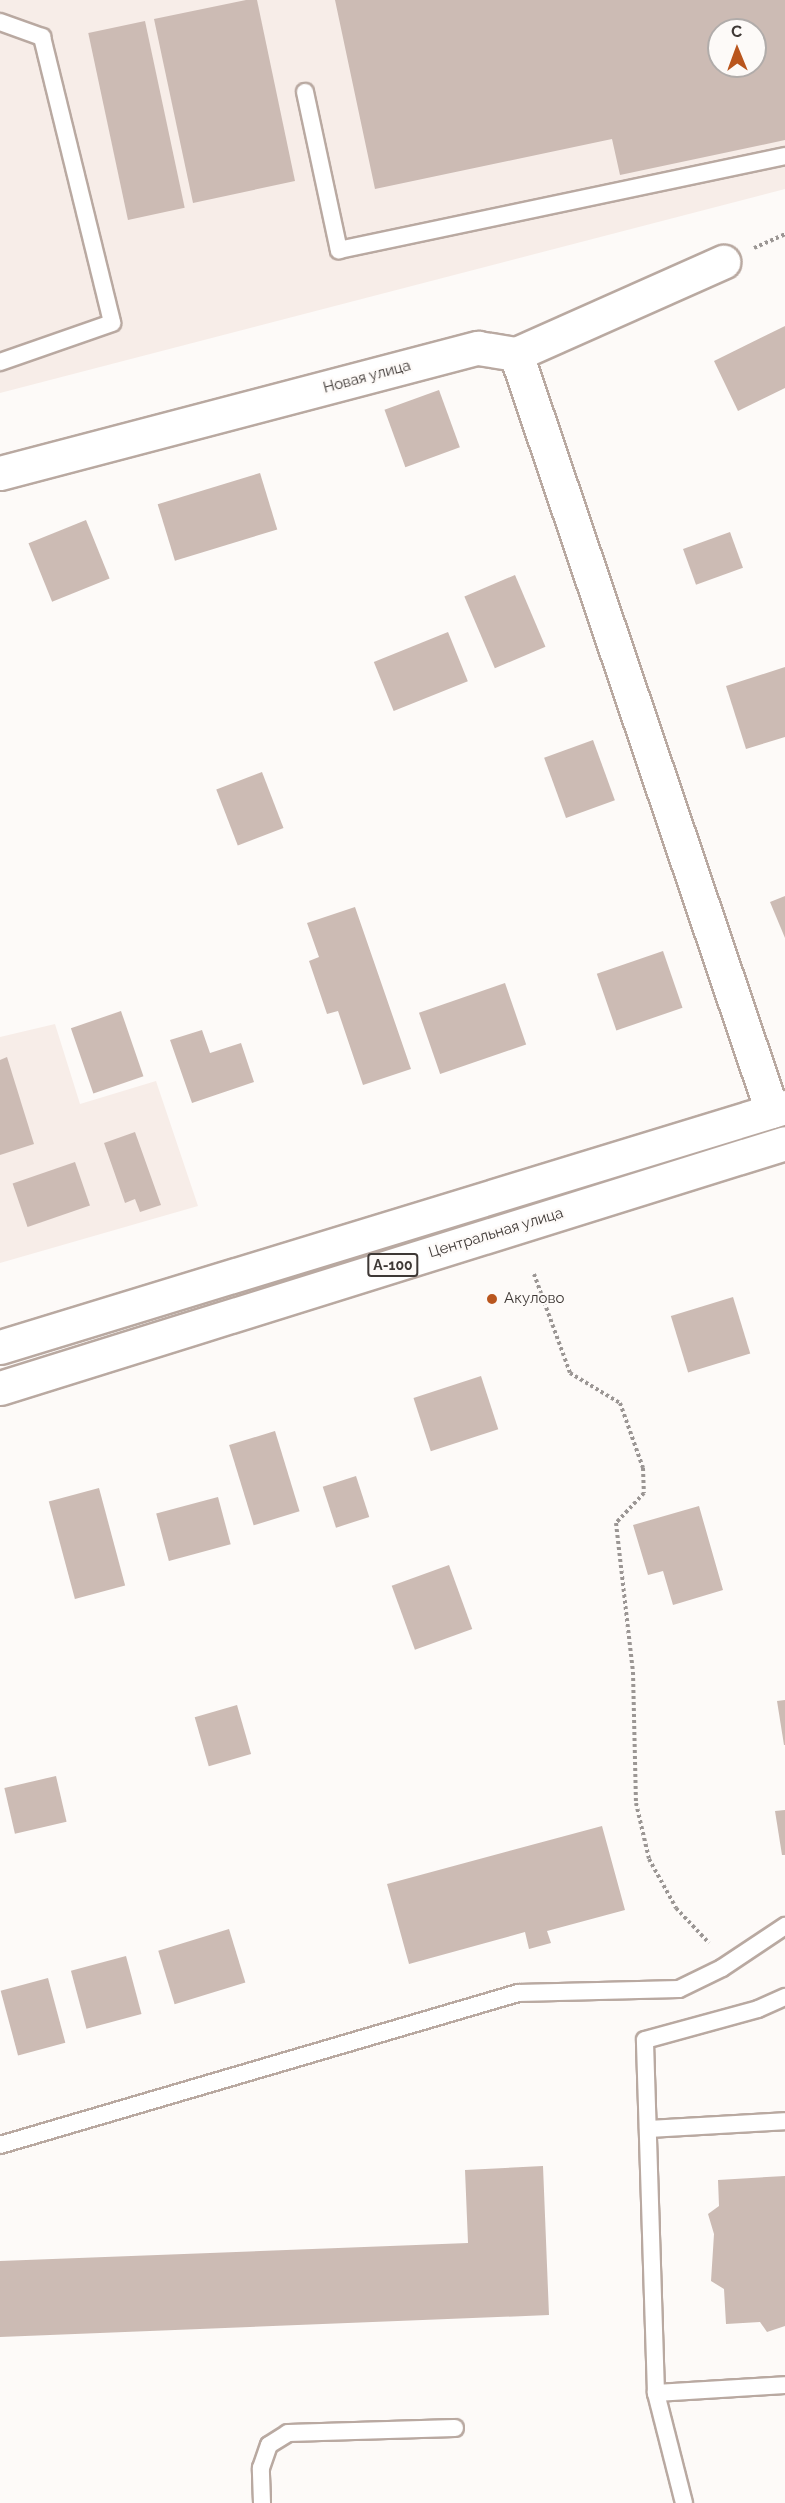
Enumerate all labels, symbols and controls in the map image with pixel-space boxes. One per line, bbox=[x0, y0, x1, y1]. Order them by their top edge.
north arrow bbox=[707, 18, 767, 78]
text: С bbox=[731, 22, 742, 41]
street label: Новая улица bbox=[321, 357, 413, 397]
street label: Центральная улица bbox=[426, 1204, 566, 1262]
road number: А-100 bbox=[366, 1254, 420, 1276]
place label: Акулово bbox=[504, 1290, 564, 1308]
marker: Акулово bbox=[485, 1292, 499, 1306]

